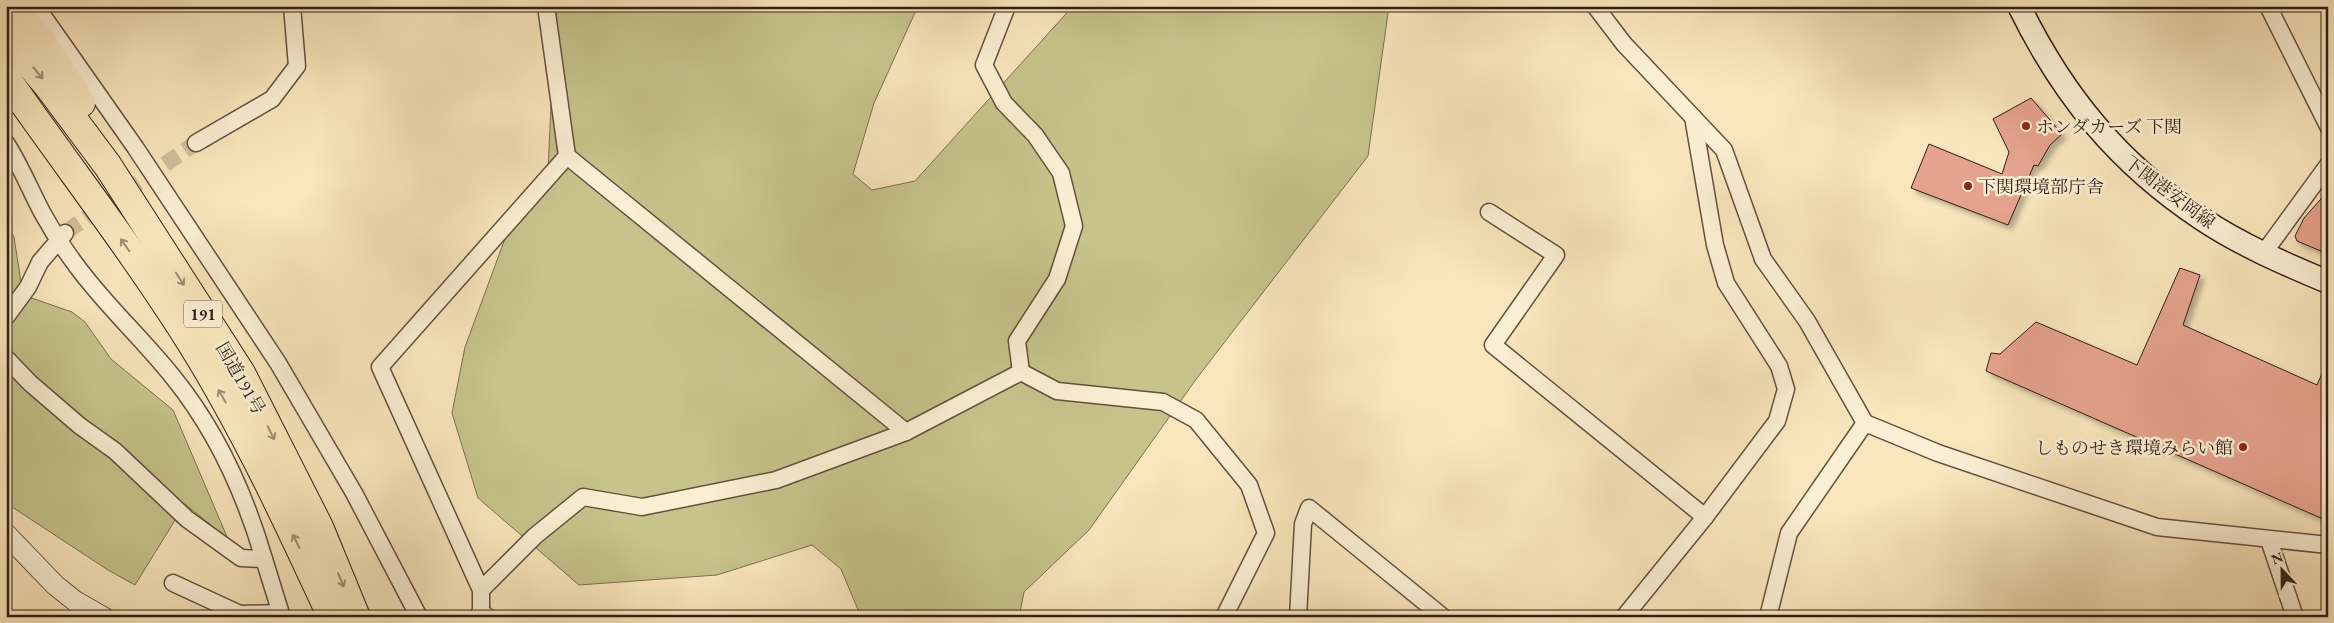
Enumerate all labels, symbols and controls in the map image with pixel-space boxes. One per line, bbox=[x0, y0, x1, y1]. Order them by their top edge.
one-way arrow bbox=[32, 67, 43, 80]
place label: ホンダカーズ 下関 bbox=[2036, 115, 2182, 138]
marker: ホンダカーズ 下関 bbox=[2020, 120, 2032, 132]
street label: 下関港安岡線 bbox=[2120, 150, 2220, 234]
place label: 下関環境部庁舎 bbox=[1978, 175, 2104, 198]
marker: 下関環境部庁舎 bbox=[1962, 180, 1974, 192]
one-way arrow bbox=[120, 238, 130, 252]
one-way arrow bbox=[175, 271, 185, 285]
road number: 191 bbox=[184, 300, 222, 328]
street label: 国道191号 bbox=[211, 338, 271, 418]
one-way arrow bbox=[216, 390, 226, 404]
one-way arrow bbox=[266, 426, 276, 441]
place label: しものせき環境みらい館 bbox=[2035, 436, 2233, 459]
marker: しものせき環境みらい館 bbox=[2237, 441, 2249, 453]
one-way arrow bbox=[291, 534, 300, 549]
north arrow bbox=[2256, 546, 2306, 596]
text: N bbox=[2269, 547, 2286, 568]
one-way arrow bbox=[337, 572, 346, 587]

